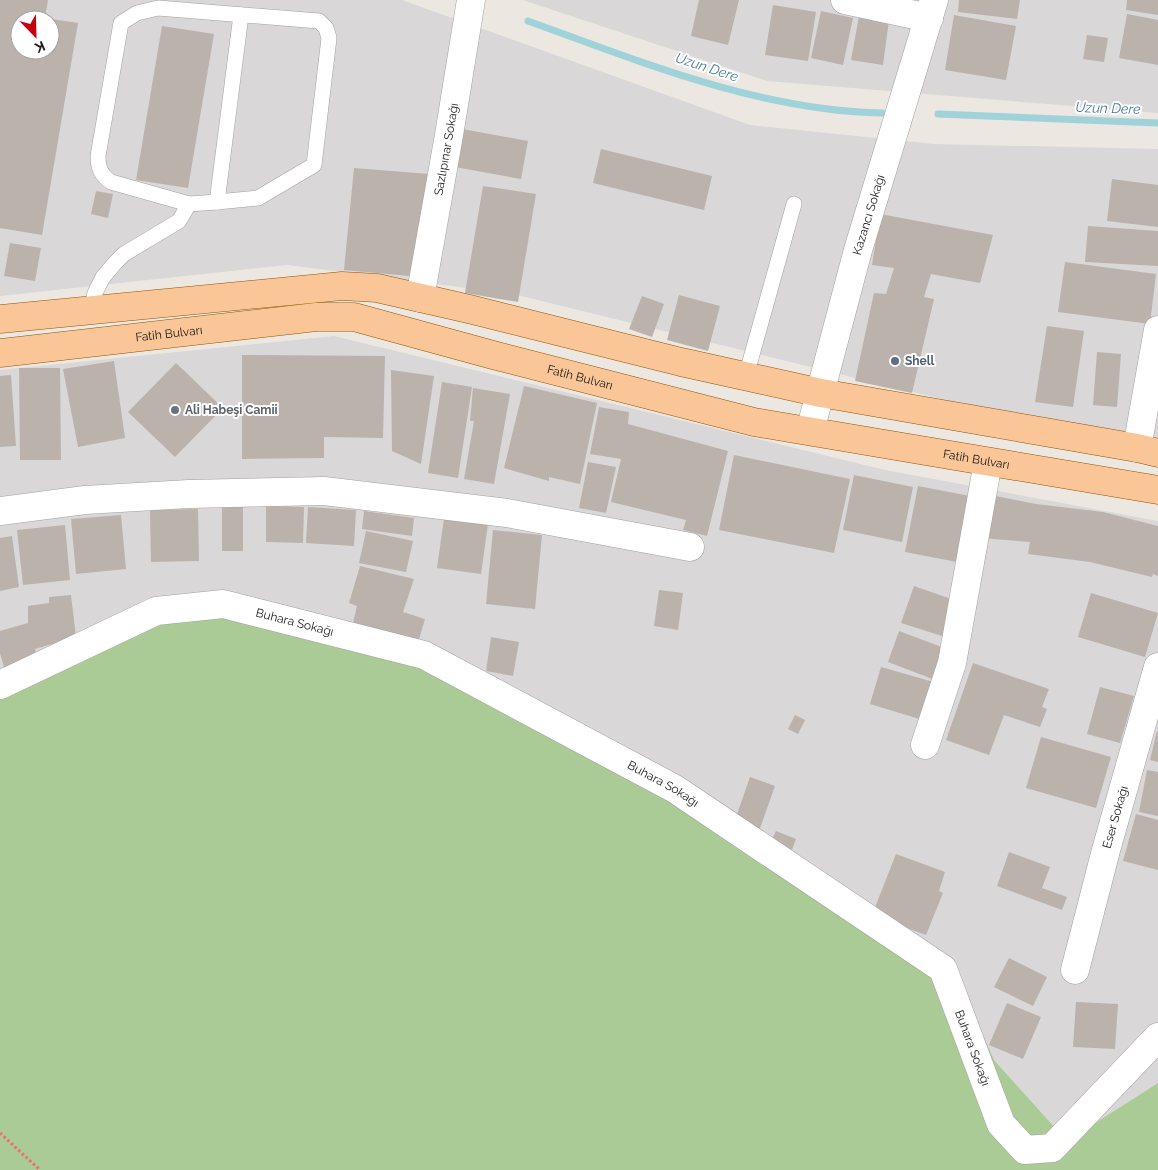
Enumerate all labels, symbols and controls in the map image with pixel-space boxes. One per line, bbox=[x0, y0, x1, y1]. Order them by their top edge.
north arrow bbox=[10, 10, 60, 60]
text: K bbox=[32, 38, 48, 56]
water label: Uzun Dere bbox=[674, 49, 741, 85]
water label: Uzun Dere bbox=[1075, 99, 1141, 117]
street label: Sazlıpınar Sokağı bbox=[431, 102, 461, 197]
street label: Kazancı Sokağı bbox=[850, 173, 888, 257]
street label: Fatih Bulvarı bbox=[135, 323, 203, 345]
place label: Shell bbox=[905, 354, 935, 368]
marker: Shell bbox=[889, 355, 901, 367]
street label: Fatih Bulvarı bbox=[546, 362, 614, 392]
place label: Ali Habeşi Camii bbox=[185, 403, 278, 417]
marker: Ali Habeşi Camii bbox=[169, 404, 181, 416]
street label: Fatih Bulvarı bbox=[942, 447, 1011, 472]
street label: Buhara Sokağı bbox=[254, 606, 335, 639]
street label: Buhara Sokağı bbox=[625, 758, 701, 810]
street label: Eser Sokağı bbox=[1100, 784, 1131, 850]
street label: Buhara Sokağı bbox=[952, 1008, 993, 1088]

